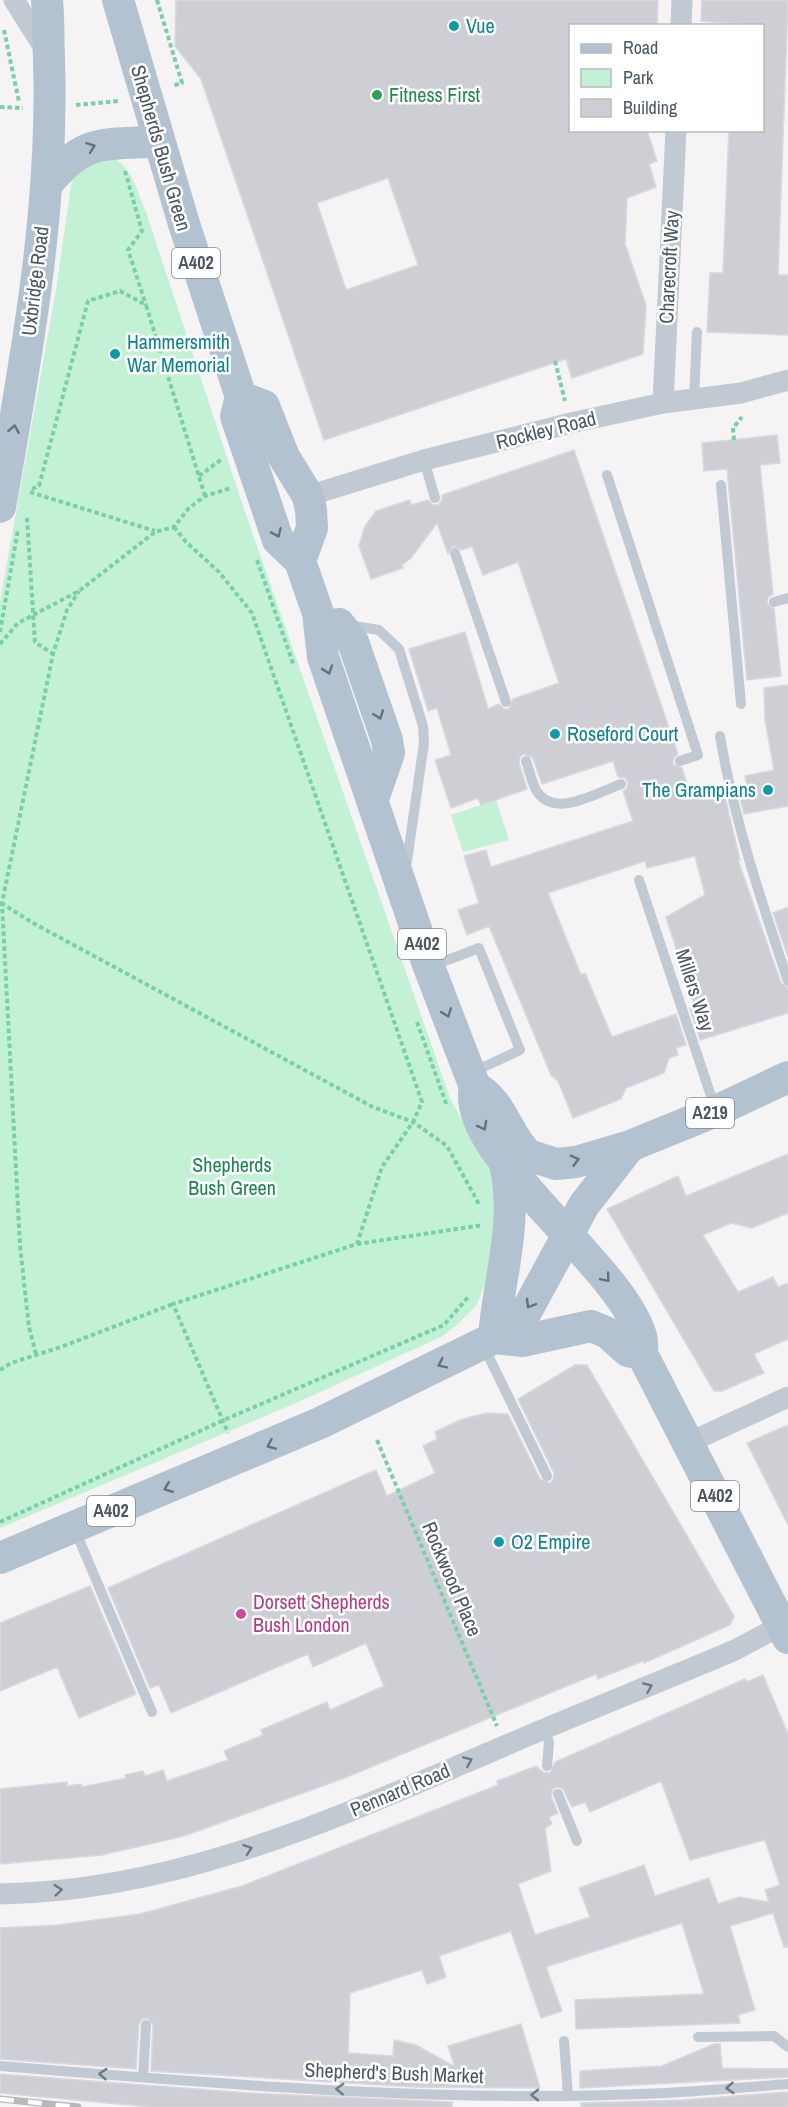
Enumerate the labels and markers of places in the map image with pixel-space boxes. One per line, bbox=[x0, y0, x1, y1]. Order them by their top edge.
place label: Vue bbox=[466, 12, 495, 39]
marker: Vue bbox=[447, 19, 461, 33]
place label: Fitness First bbox=[389, 81, 481, 108]
marker: Fitness First bbox=[370, 88, 384, 102]
place label: Hammersmith War Memorial bbox=[127, 328, 230, 378]
marker: Hammersmith War Memorial bbox=[108, 347, 122, 361]
place label: Roseford Court bbox=[567, 720, 679, 747]
marker: Roseford Court bbox=[548, 727, 562, 741]
place label: The Grampians bbox=[642, 776, 756, 803]
marker: The Grampians bbox=[761, 783, 775, 797]
place label: O2 Empire bbox=[511, 1528, 590, 1555]
marker: O2 Empire bbox=[492, 1535, 506, 1549]
place label: Dorsett Shepherds Bush London bbox=[253, 1588, 390, 1638]
marker: Dorsett Shepherds Bush London bbox=[234, 1607, 248, 1621]

